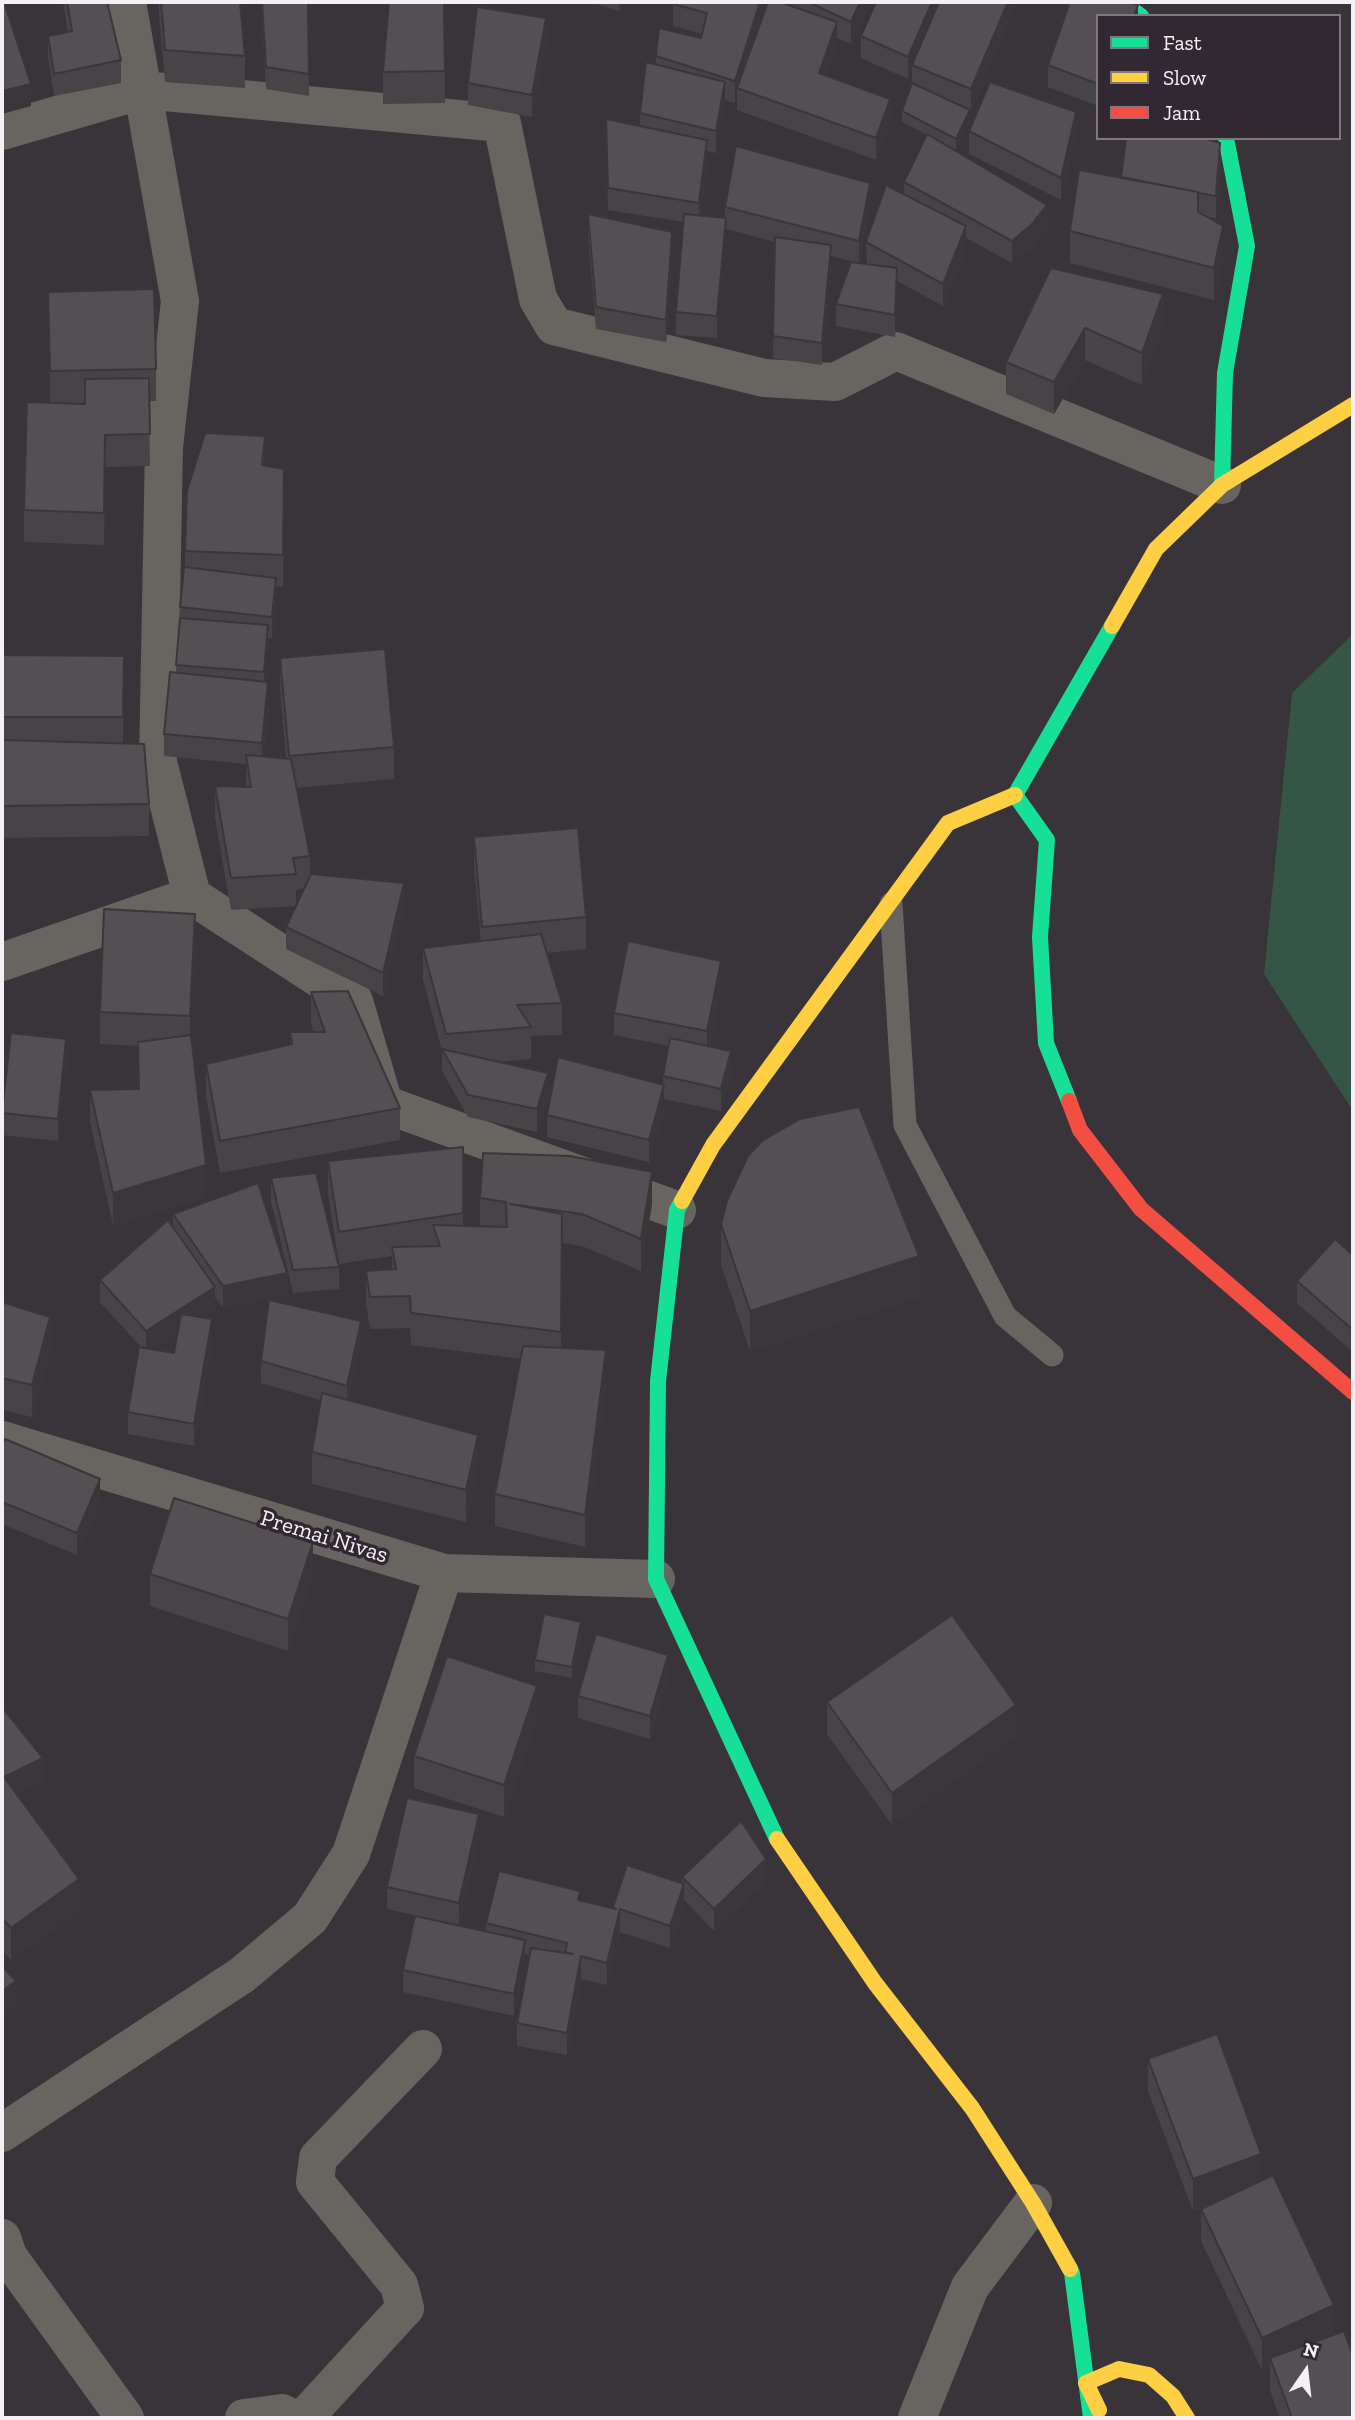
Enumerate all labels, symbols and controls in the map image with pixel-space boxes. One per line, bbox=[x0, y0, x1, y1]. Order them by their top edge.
legend bbox=[1096, 14, 1341, 140]
text: Fast bbox=[1163, 30, 1202, 55]
text: Slow bbox=[1163, 65, 1206, 90]
text: Jam bbox=[1163, 100, 1200, 125]
street label: Premai Nivas bbox=[257, 1505, 391, 1569]
north arrow bbox=[1271, 2336, 1341, 2406]
text: N bbox=[1301, 2337, 1321, 2363]

